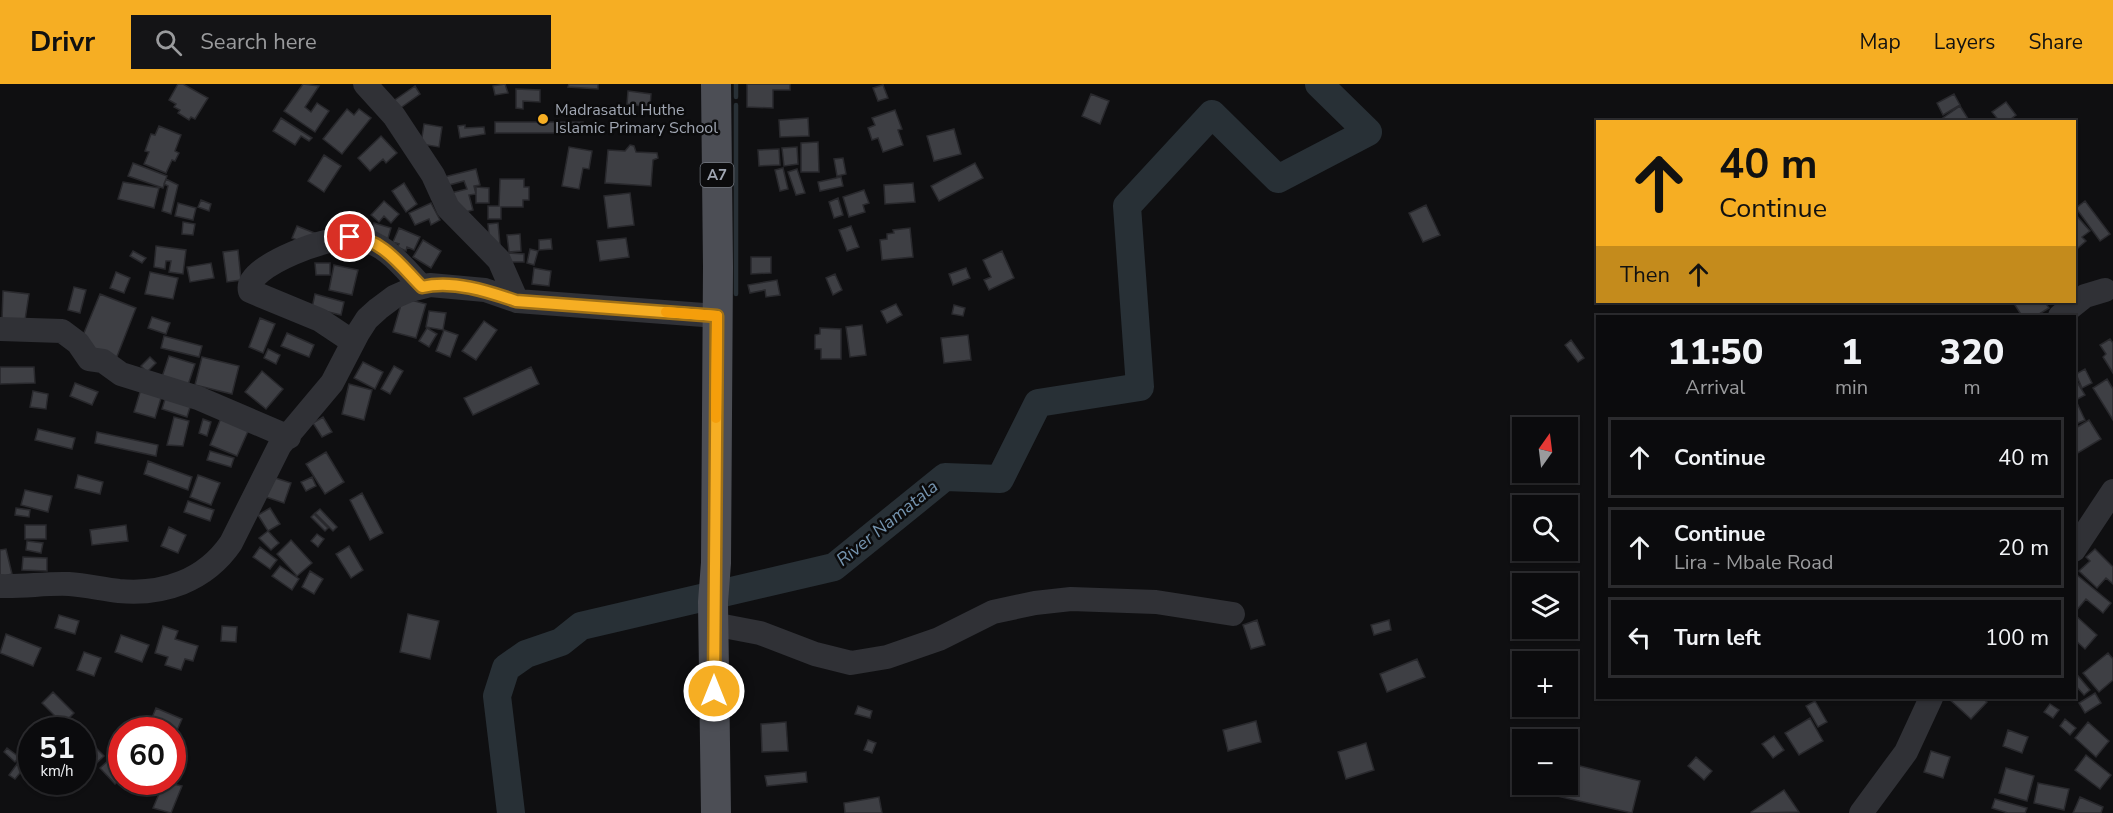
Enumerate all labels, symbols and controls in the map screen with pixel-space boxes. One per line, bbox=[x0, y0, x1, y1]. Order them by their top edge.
search box bbox=[131, 15, 551, 69]
text: Drivr bbox=[30, 23, 95, 61]
icon: search bbox=[152, 26, 185, 59]
text: Search here bbox=[200, 27, 317, 57]
text: Map bbox=[1859, 28, 1901, 56]
text: Layers bbox=[1934, 28, 1995, 56]
text: Share bbox=[2028, 28, 2083, 56]
place label: Madrasatul Huthe Islamic Primary School bbox=[555, 99, 718, 139]
marker: Madrasatul Huthe Islamic Primary School bbox=[536, 112, 550, 126]
text: 40 m bbox=[1719, 136, 1818, 193]
icon: ahead bbox=[1620, 144, 1698, 222]
road number: A7 bbox=[700, 163, 734, 187]
text: Continue bbox=[1719, 190, 1827, 227]
pin bbox=[324, 211, 375, 262]
icon: arrive bbox=[333, 220, 366, 253]
icon: ahead bbox=[1682, 258, 1715, 291]
text: Then bbox=[1620, 260, 1670, 290]
text: 11:50 bbox=[1668, 328, 1763, 377]
text: 1 bbox=[1841, 328, 1862, 377]
text: 320 bbox=[1940, 328, 2004, 377]
text: Arrival bbox=[1685, 374, 1746, 401]
text: min bbox=[1835, 374, 1868, 401]
text: m bbox=[1963, 374, 1981, 401]
north arrow bbox=[1512, 417, 1578, 483]
map controls bbox=[1512, 417, 1578, 795]
icon: ahead bbox=[1623, 441, 1656, 474]
text: Continue bbox=[1674, 443, 1765, 473]
text: 40 m bbox=[1998, 443, 2049, 473]
water label: River Namatala bbox=[831, 474, 943, 572]
button: search bbox=[1512, 495, 1578, 561]
text: Continue bbox=[1674, 519, 1765, 549]
icon: ahead bbox=[1623, 531, 1656, 564]
text: 20 m bbox=[1998, 533, 2049, 563]
text: Lira - Mbale Road bbox=[1674, 549, 1833, 576]
button: layers bbox=[1512, 573, 1578, 639]
icon: left bbox=[1623, 621, 1656, 654]
text: Turn left bbox=[1674, 623, 1761, 653]
text: 100 m bbox=[1985, 623, 2049, 653]
button: + bbox=[1512, 651, 1578, 717]
position arrow bbox=[682, 659, 746, 723]
speed limit sign: 60 bbox=[108, 717, 186, 795]
text: 51 bbox=[39, 728, 75, 769]
button: − bbox=[1512, 729, 1578, 795]
text: km/h bbox=[40, 761, 74, 781]

